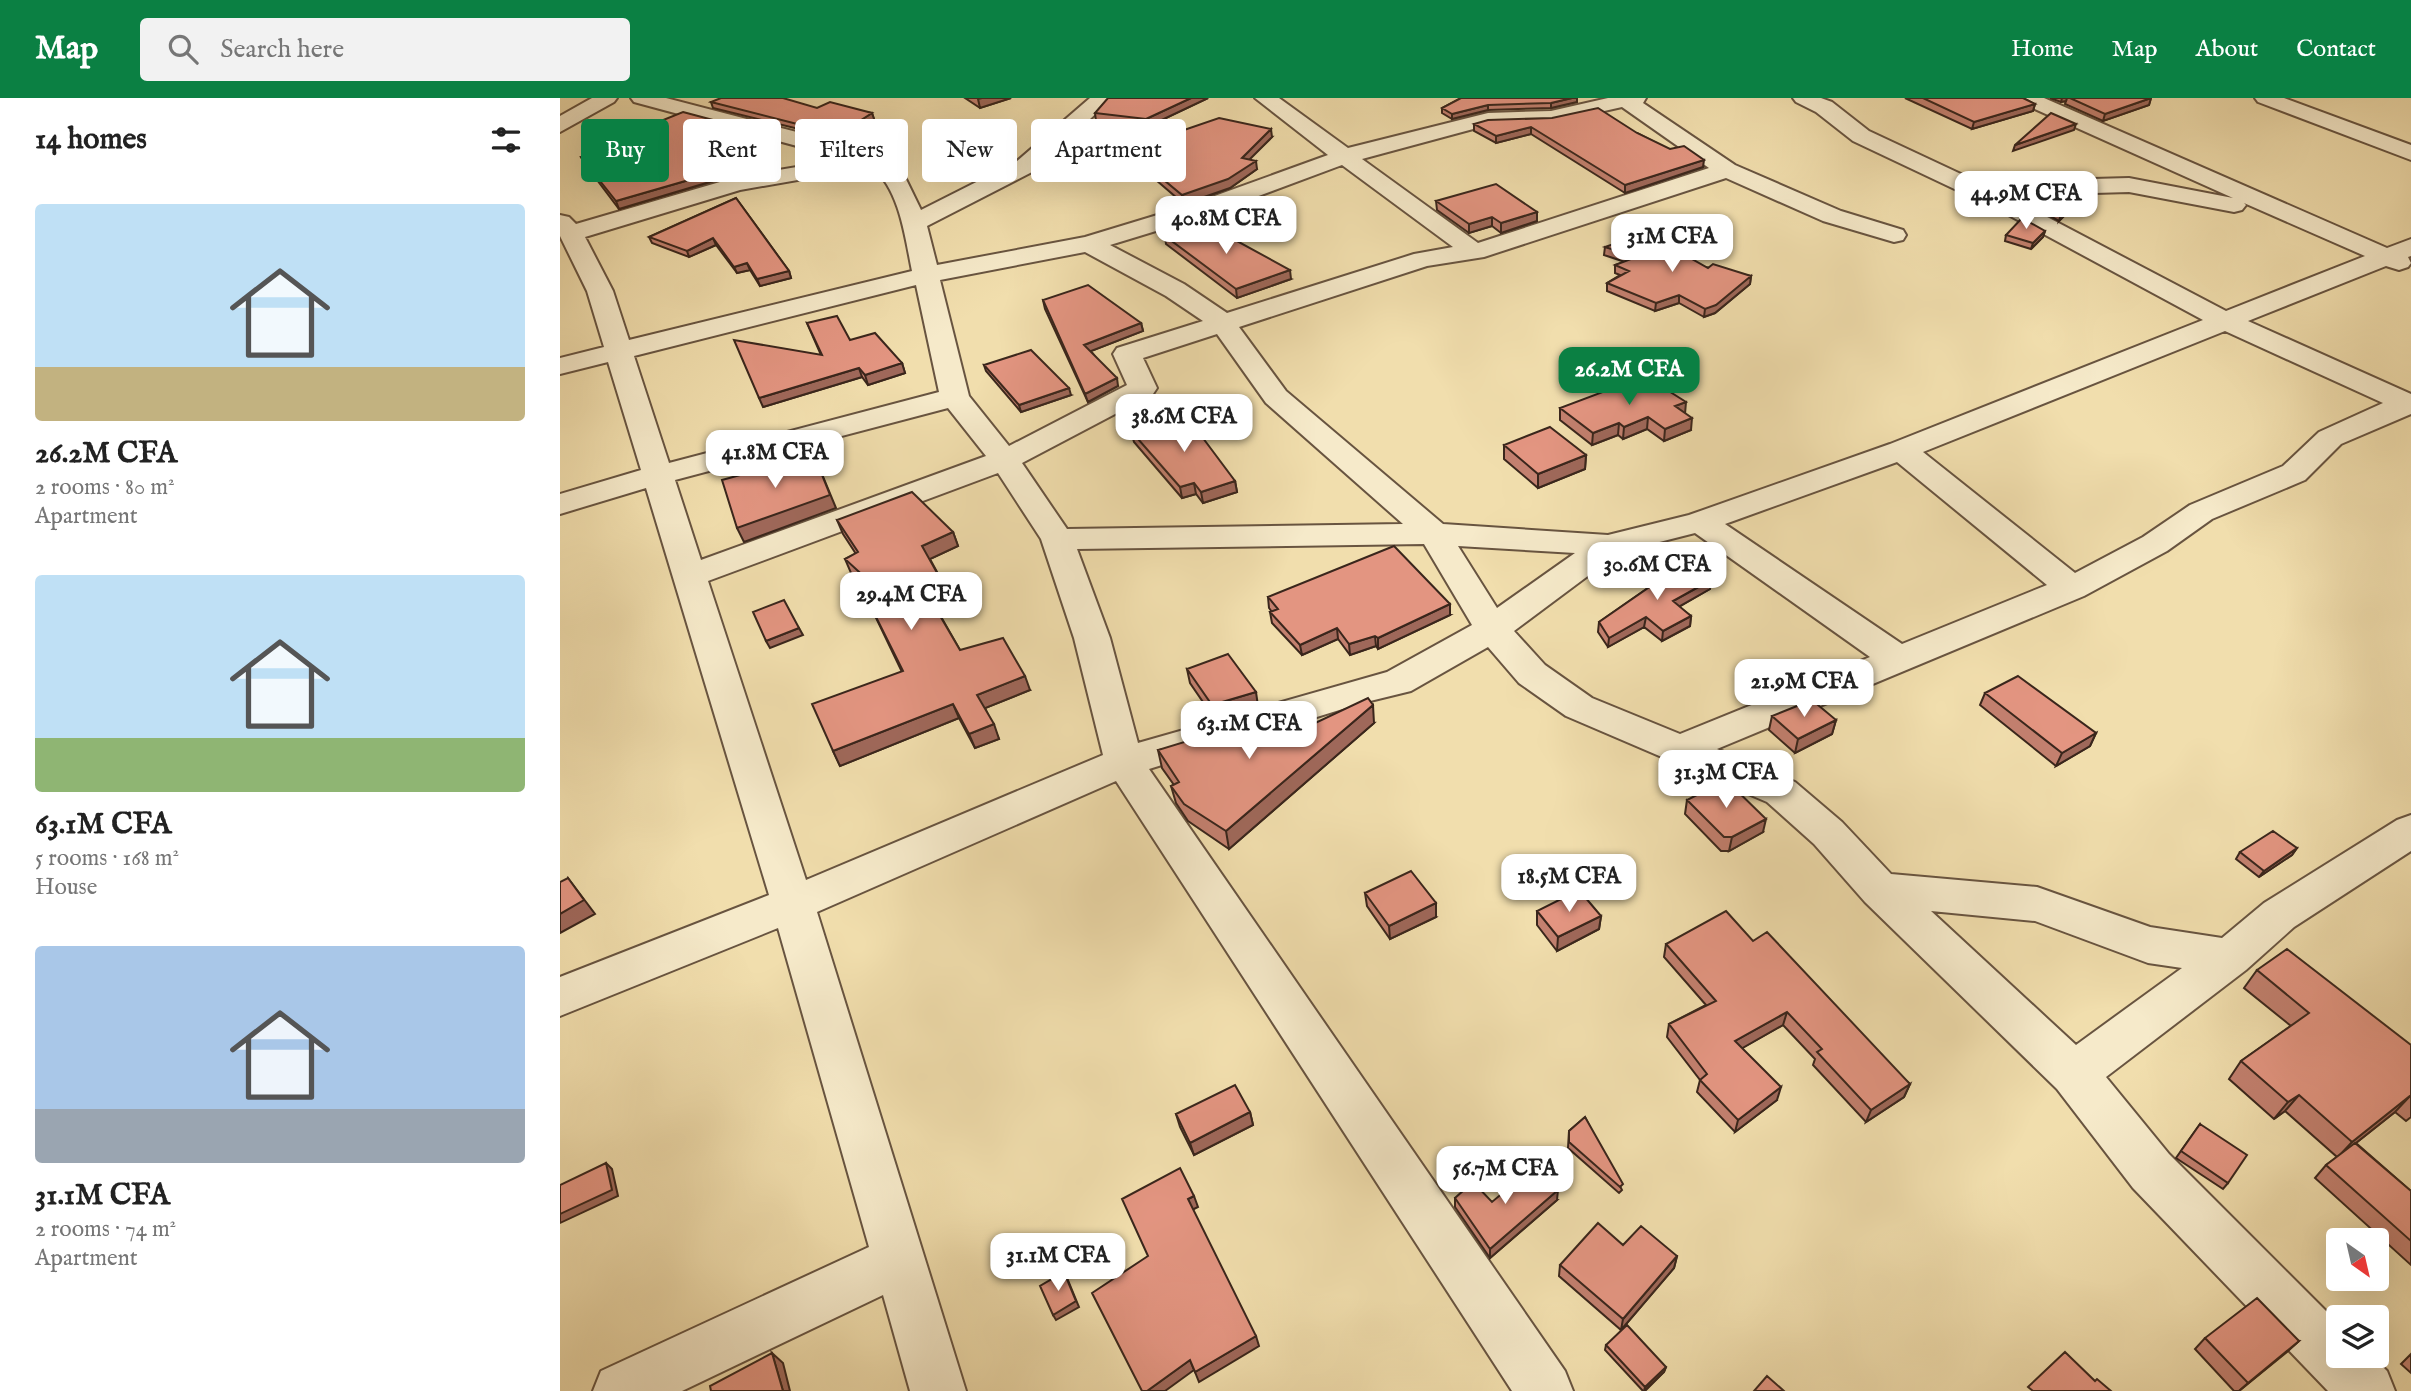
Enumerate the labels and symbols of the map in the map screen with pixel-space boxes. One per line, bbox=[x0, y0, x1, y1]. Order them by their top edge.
pin: 44.9M CFA bbox=[1946, 172, 2106, 231]
pin: 40.8M CFA bbox=[1146, 197, 1306, 256]
pin: 31M CFA bbox=[1607, 214, 1737, 274]
pin: 26.2M CFA bbox=[1549, 348, 1709, 407]
pin: 38.6M CFA bbox=[1104, 394, 1264, 454]
pin: 41.8M CFA bbox=[695, 430, 855, 490]
pin: 30.6M CFA bbox=[1577, 542, 1737, 602]
pin: 29.4M CFA bbox=[831, 573, 991, 632]
pin: 21.9M CFA bbox=[1724, 660, 1884, 719]
pin: 63.1M CFA bbox=[1169, 702, 1329, 761]
pin: 31.3M CFA bbox=[1646, 750, 1806, 810]
pin: 18.5M CFA bbox=[1489, 854, 1649, 914]
pin: 56.7M CFA bbox=[1425, 1146, 1585, 1206]
north arrow bbox=[2326, 1228, 2389, 1292]
pin: 31.1M CFA bbox=[978, 1234, 1138, 1293]

